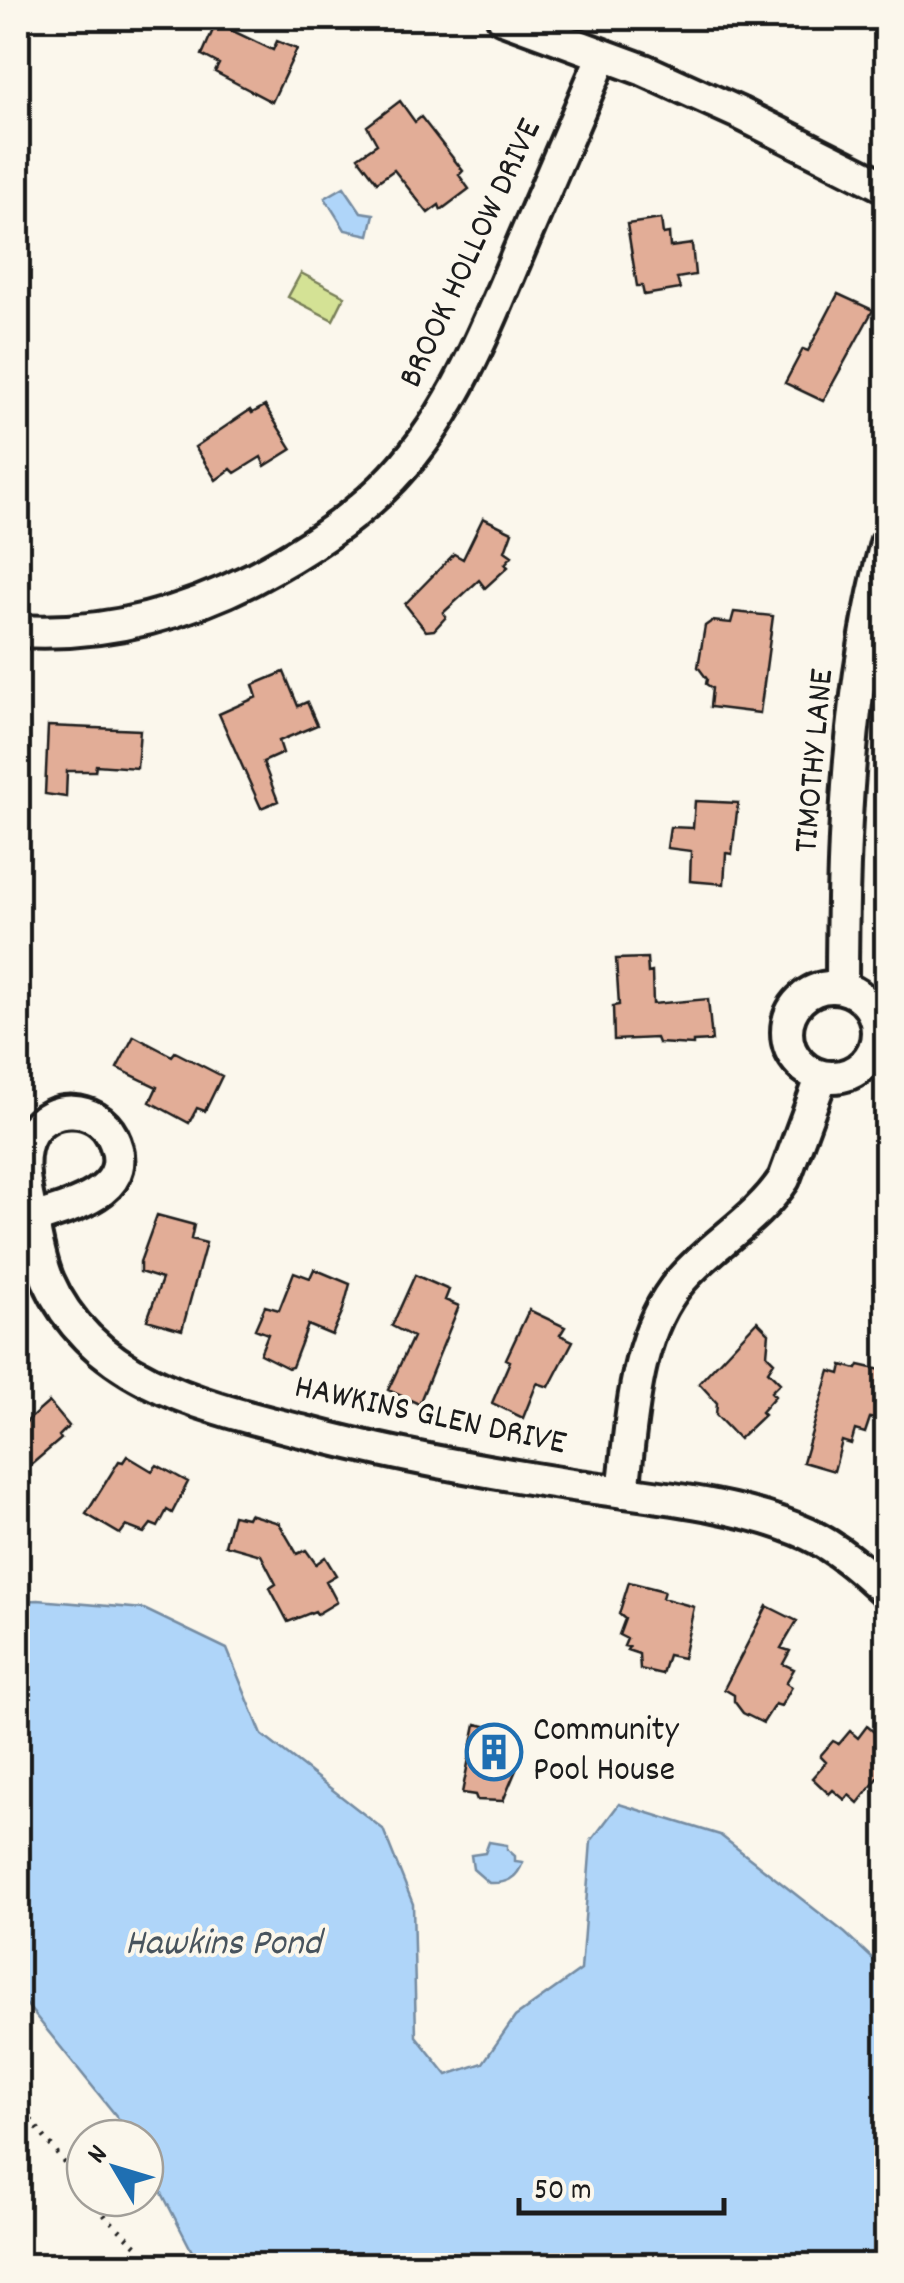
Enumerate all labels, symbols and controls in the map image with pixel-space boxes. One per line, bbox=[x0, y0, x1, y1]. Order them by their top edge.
street label: BROOK HOLLOW DRIVE bbox=[388, 111, 556, 397]
street label: TIMOTHY LANE bbox=[783, 667, 849, 855]
street label: HAWKINS GLEN DRIVE bbox=[289, 1364, 571, 1470]
place label: Community Pool House bbox=[533, 1707, 680, 1797]
building icon: Community Pool House bbox=[464, 1722, 524, 1782]
water label: Hawkins Pond bbox=[125, 1918, 325, 1973]
north arrow bbox=[65, 2118, 165, 2218]
text: N bbox=[79, 2138, 119, 2173]
scale bar bbox=[519, 2153, 724, 2215]
text: 50 m bbox=[534, 2171, 592, 2214]

